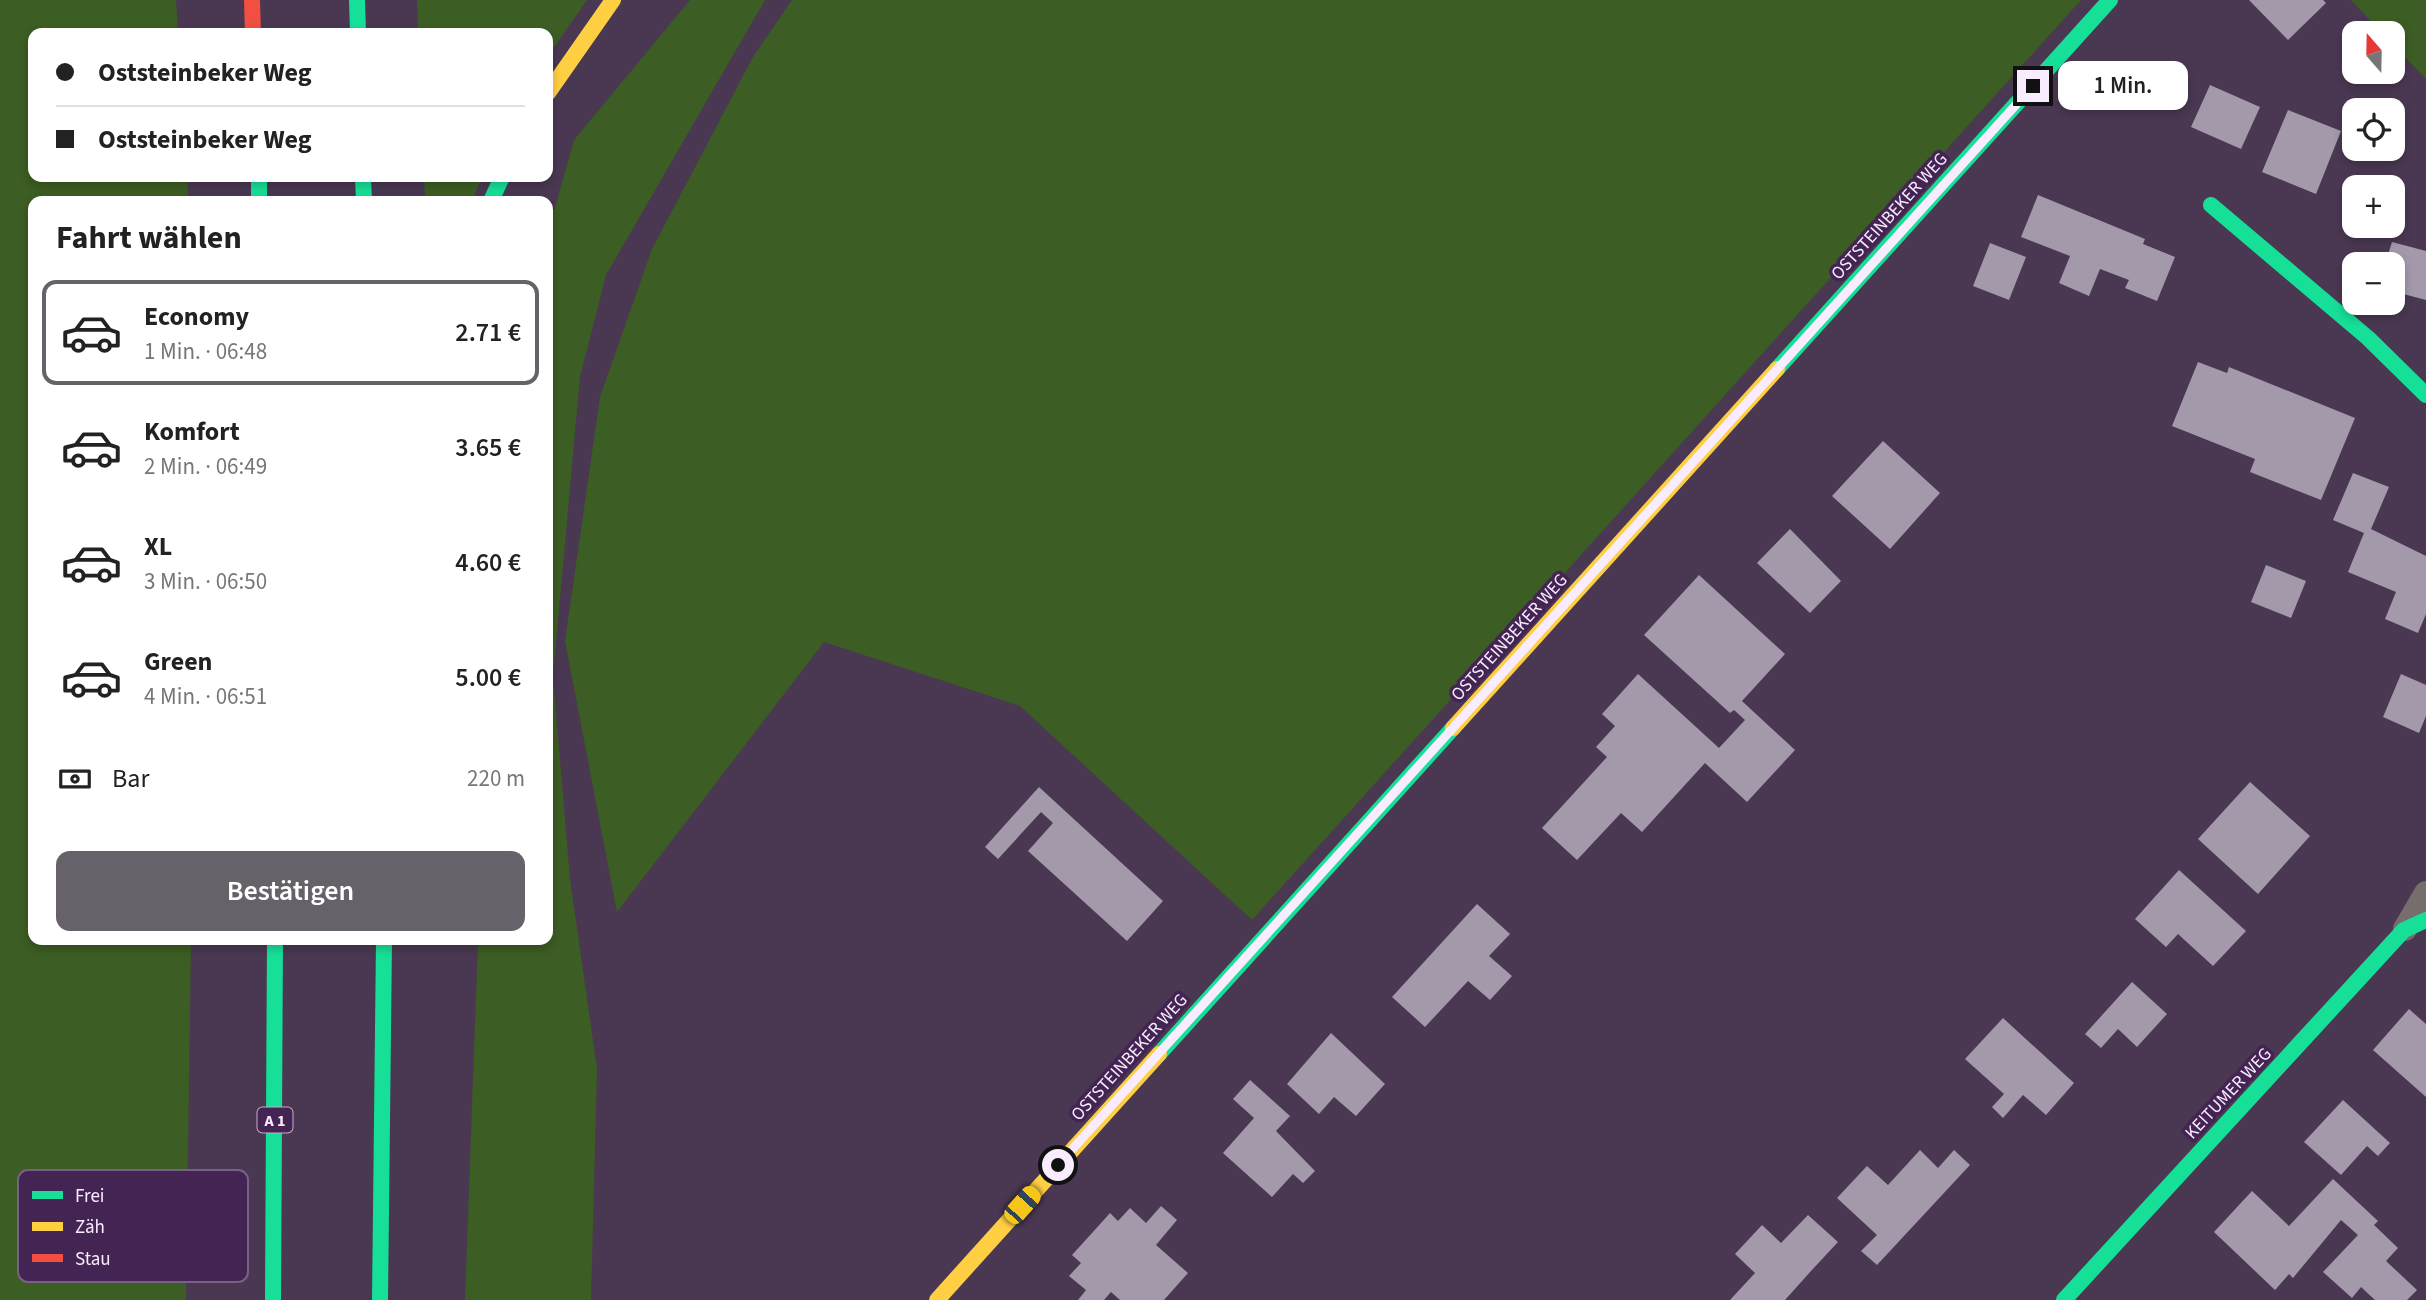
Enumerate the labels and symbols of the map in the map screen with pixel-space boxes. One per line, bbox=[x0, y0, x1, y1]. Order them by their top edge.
north arrow bbox=[2342, 21, 2404, 84]
callout: 1 Min. bbox=[2058, 62, 2187, 110]
route end bbox=[2017, 70, 2049, 102]
street label: OSTSTEINBEKER WEG bbox=[1825, 147, 1953, 285]
street label: OSTSTEINBEKER WEG bbox=[1445, 568, 1573, 706]
street label: OSTSTEINBEKER WEG bbox=[1065, 988, 1193, 1126]
street label: KEITUMER WEG bbox=[2179, 1042, 2277, 1145]
road number: A 1 bbox=[258, 1108, 292, 1132]
route start bbox=[1042, 1149, 1074, 1181]
legend bbox=[18, 1170, 248, 1282]
car bbox=[1001, 1182, 1044, 1228]
text: Frei bbox=[75, 1183, 105, 1210]
text: Zäh bbox=[75, 1214, 105, 1241]
text: Stau bbox=[75, 1246, 111, 1273]

